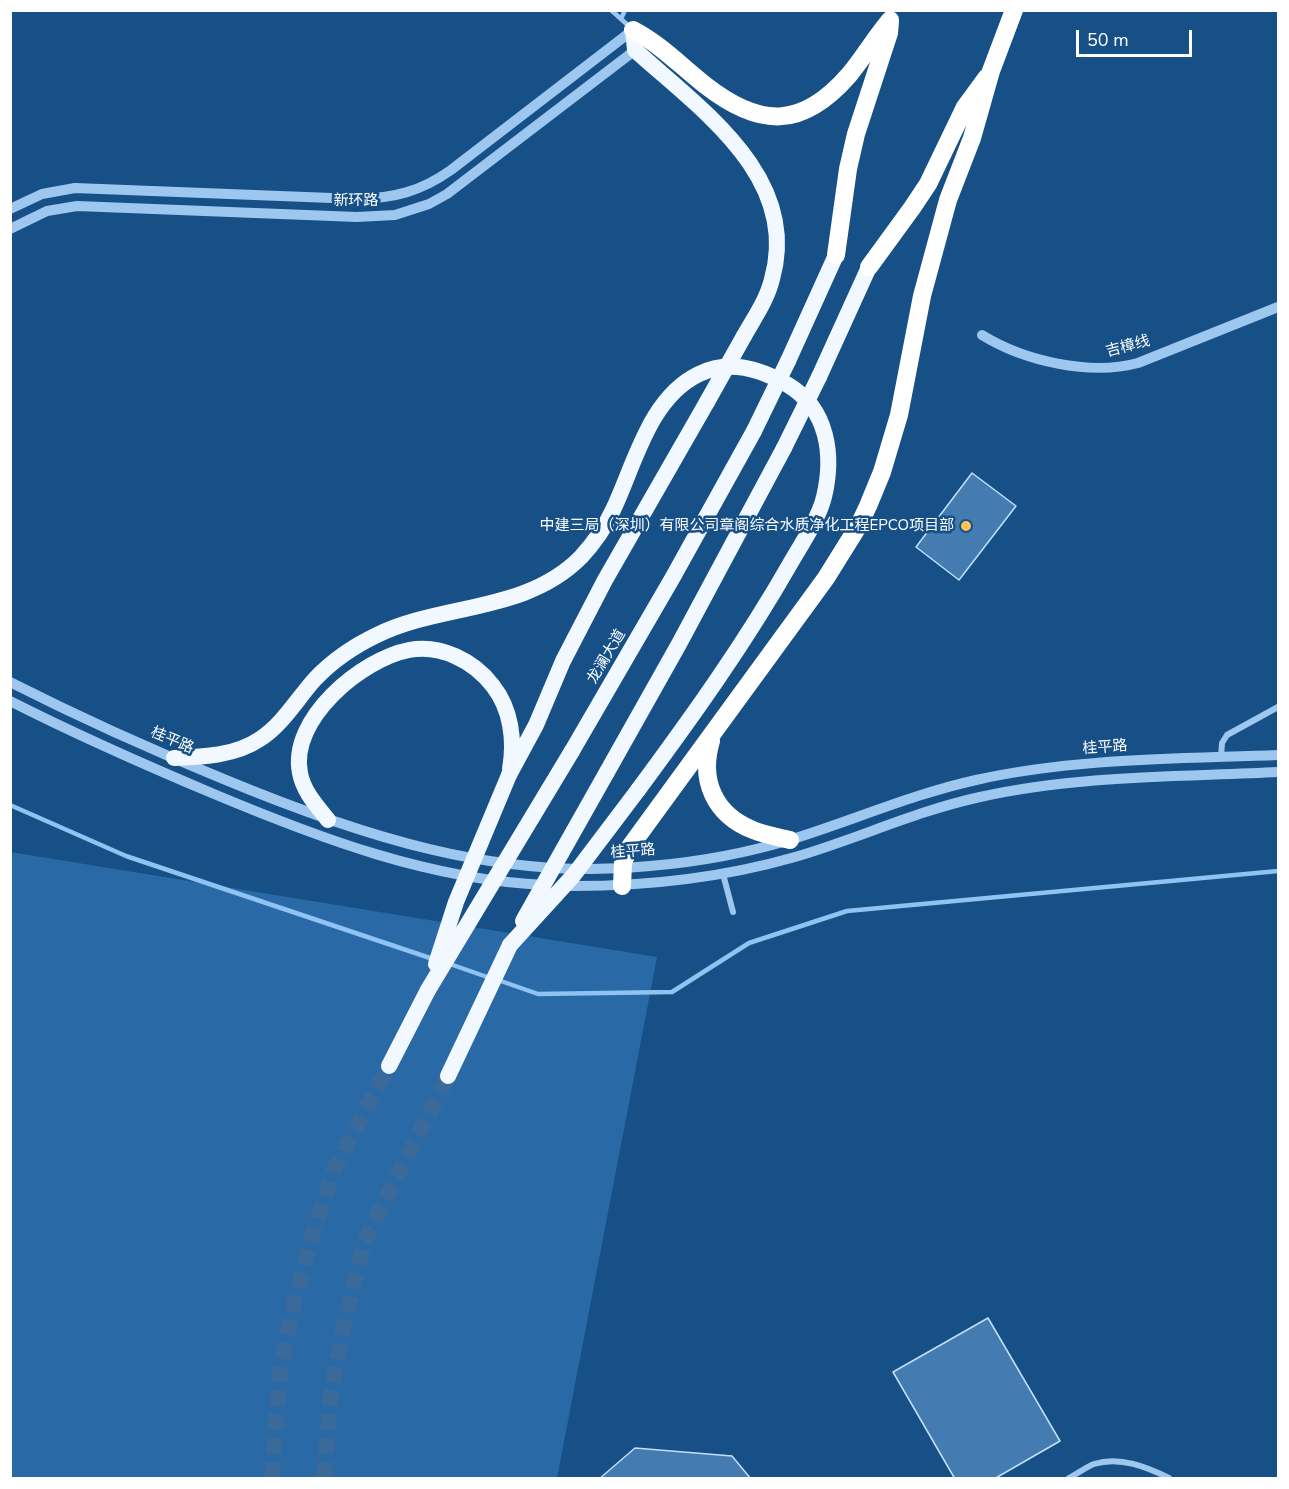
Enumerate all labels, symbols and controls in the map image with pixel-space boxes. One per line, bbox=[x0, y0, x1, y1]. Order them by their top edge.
scale bar bbox=[1079, 18, 1194, 56]
text: 50 m bbox=[1087, 28, 1129, 52]
street label: 新环路 bbox=[334, 192, 378, 210]
street label: 吉樟线 bbox=[1104, 332, 1152, 362]
place label: 中建三局（深圳）有限公司章阁综合水质净化工程EPCO项目部 bbox=[540, 517, 954, 535]
marker: 中建三局（深圳）有限公司章阁综合水质净化工程EPCO项目部 bbox=[959, 519, 973, 533]
street label: 龙澜大道 bbox=[584, 627, 630, 687]
street label: 桂平路 bbox=[148, 724, 196, 758]
street label: 桂平路 bbox=[1082, 737, 1128, 759]
street label: 桂平路 bbox=[610, 841, 656, 863]

